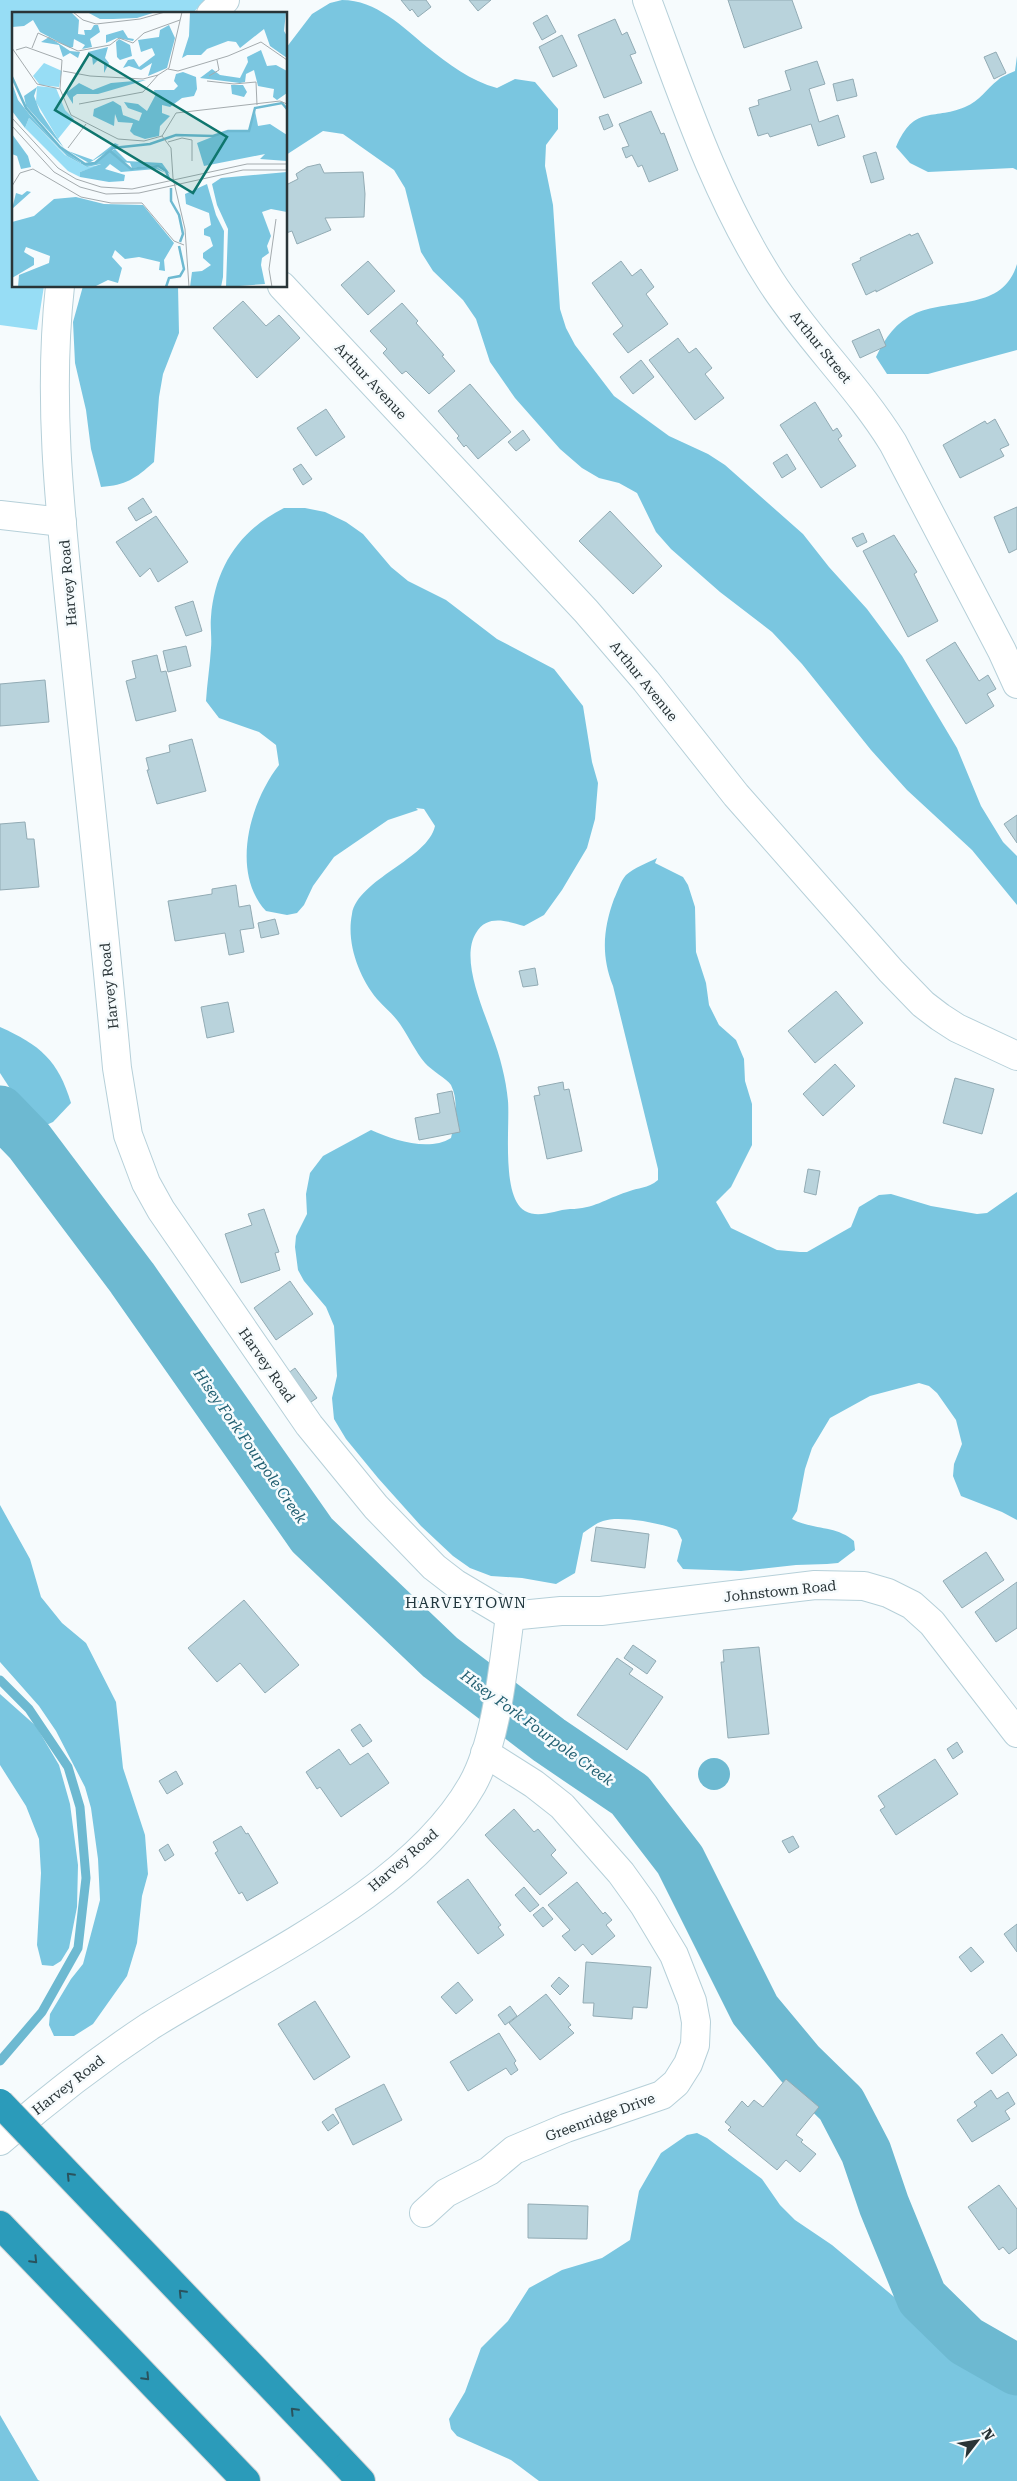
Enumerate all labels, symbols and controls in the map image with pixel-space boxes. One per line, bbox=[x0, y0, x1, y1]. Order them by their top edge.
inset map bbox=[12, 12, 288, 288]
street label: Arthur Street bbox=[787, 308, 855, 386]
street label: Arthur Avenue bbox=[332, 340, 411, 423]
street label: Harvey Road bbox=[56, 539, 80, 627]
street label: Arthur Avenue bbox=[607, 638, 681, 724]
street label: Harvey Road bbox=[97, 942, 121, 1030]
street label: Harvey Road bbox=[236, 1325, 298, 1405]
water label: Hisey Fork Fourpole Creek bbox=[189, 1364, 311, 1527]
street label: Johnstown Road bbox=[723, 1577, 837, 1605]
district label: HARVEYTOWN bbox=[405, 1594, 527, 1612]
water label: Hisey Fork Fourpole Creek bbox=[456, 1666, 618, 1790]
street label: Harvey Road bbox=[365, 1825, 441, 1894]
street label: Harvey Road bbox=[29, 2052, 107, 2118]
street label: Greenridge Drive bbox=[543, 2090, 657, 2144]
one-way arrow bbox=[67, 2172, 76, 2181]
one-way arrow bbox=[28, 2254, 37, 2263]
one-way arrow bbox=[179, 2290, 188, 2299]
one-way arrow bbox=[140, 2371, 149, 2380]
one-way arrow bbox=[291, 2407, 300, 2416]
north arrow bbox=[952, 2416, 1002, 2466]
text: N bbox=[979, 2426, 998, 2443]

